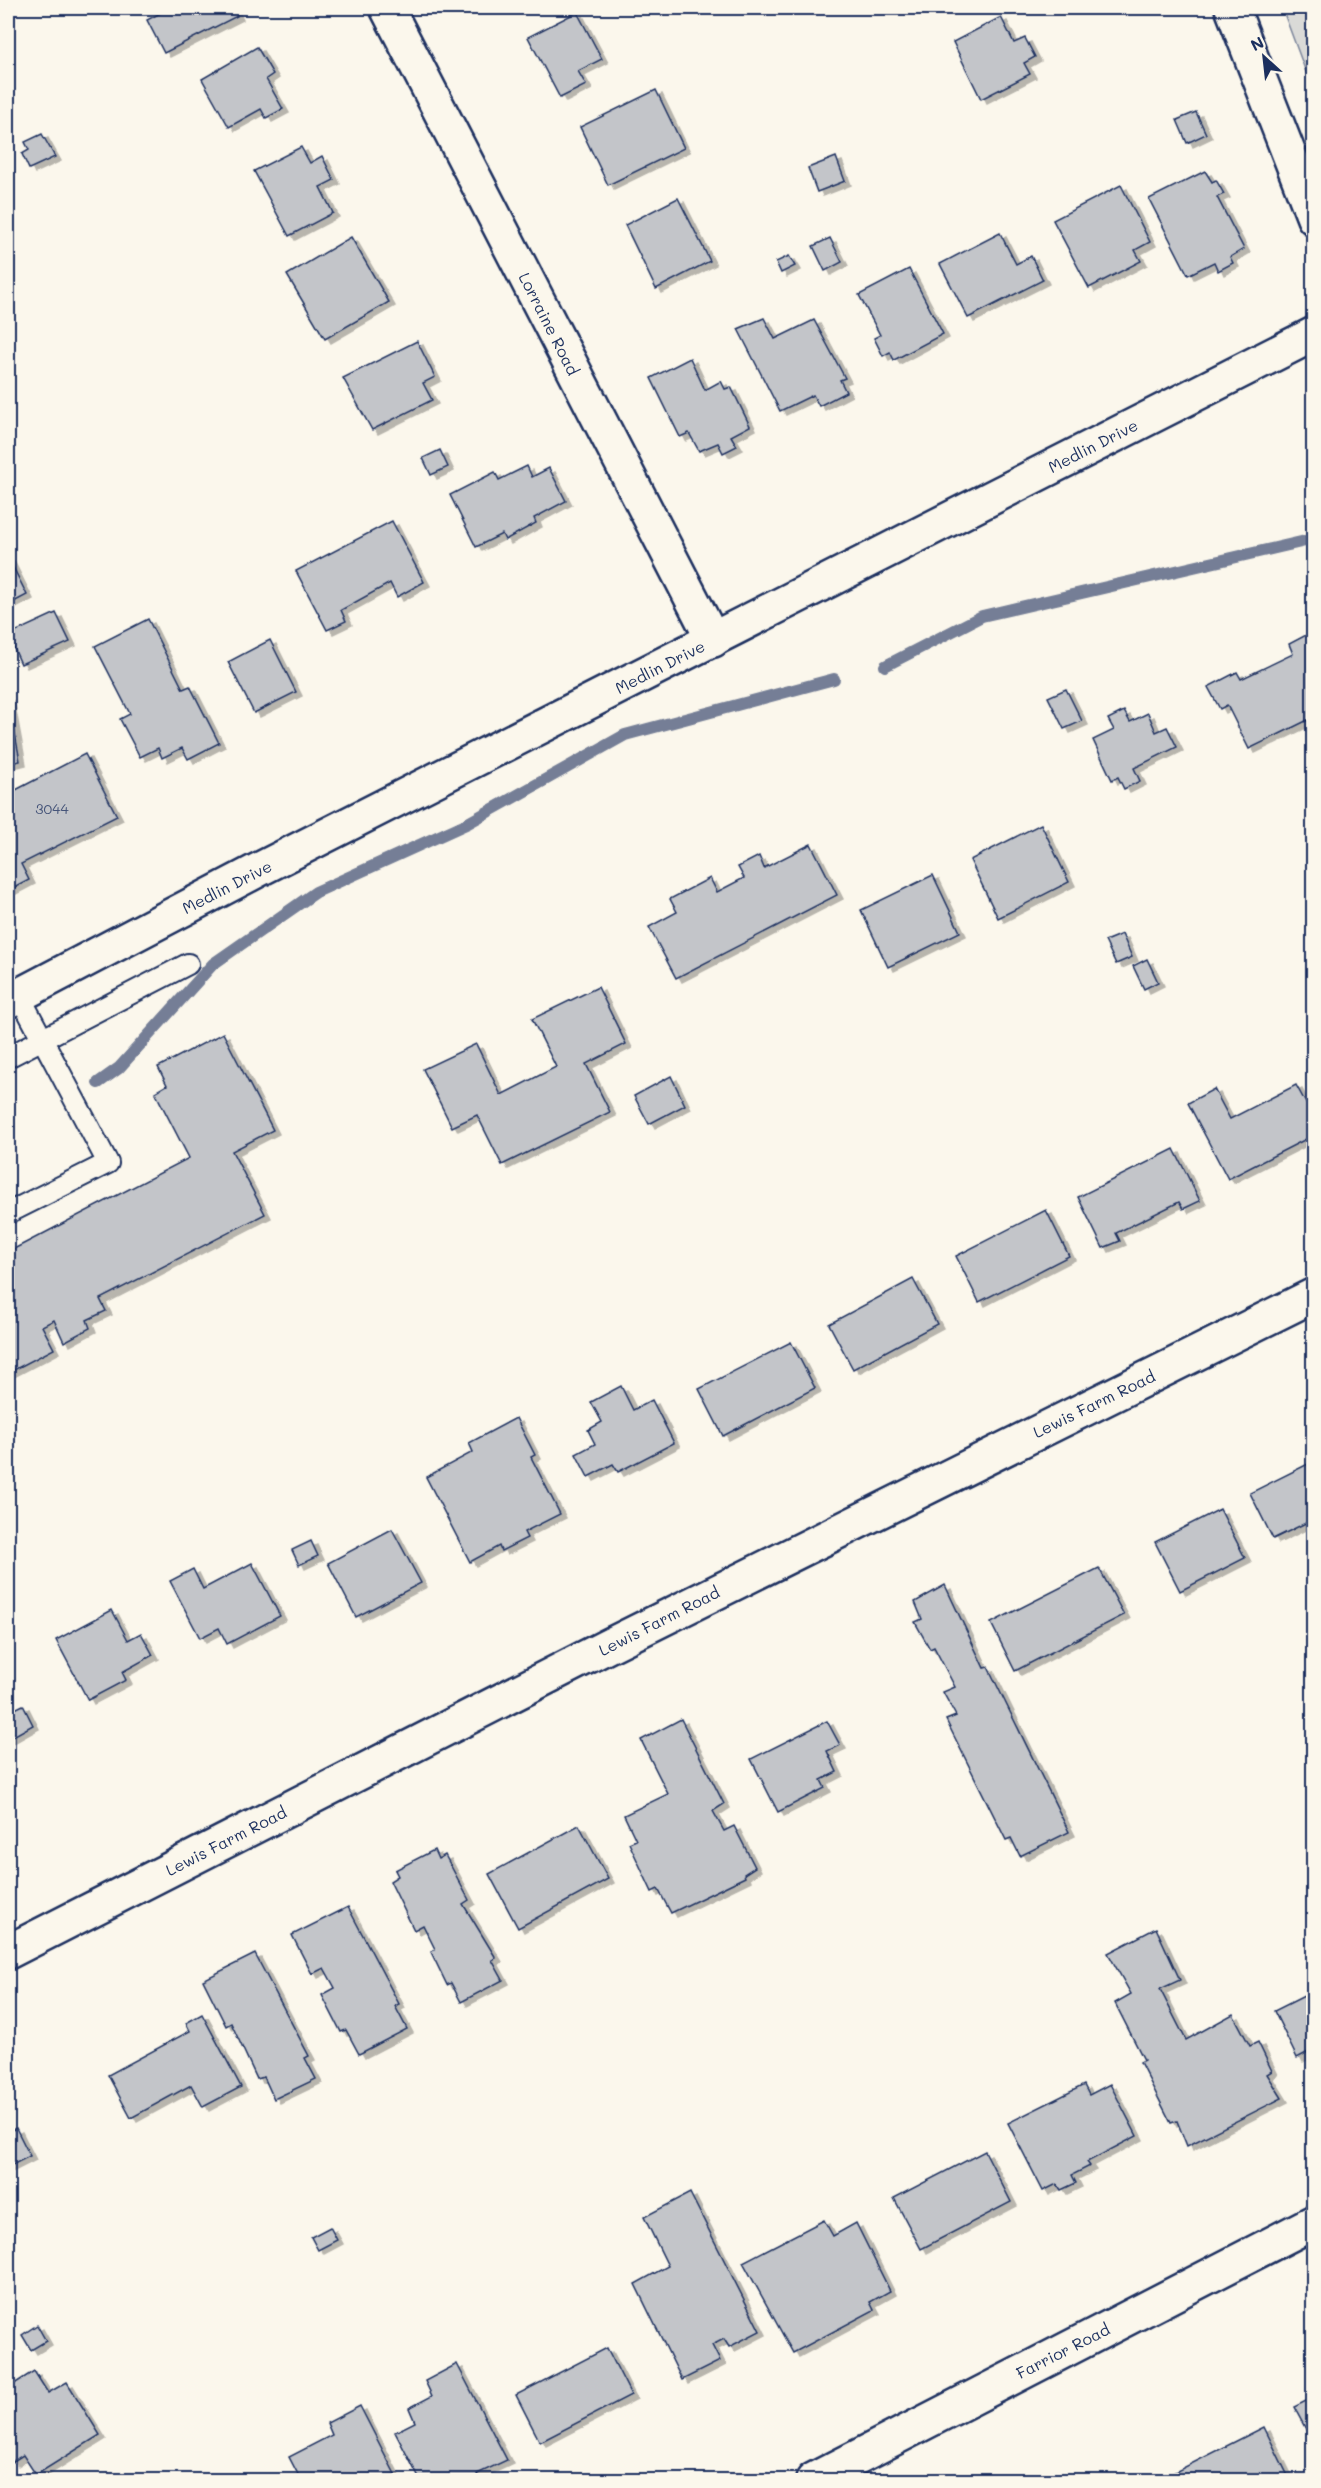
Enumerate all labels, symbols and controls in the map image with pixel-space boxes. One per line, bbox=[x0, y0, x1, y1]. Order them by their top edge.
north arrow bbox=[1234, 27, 1294, 87]
text: N bbox=[1247, 31, 1267, 55]
street label: Lorraine Road bbox=[515, 269, 584, 379]
street label: Medlin Drive bbox=[1044, 414, 1141, 477]
street label: Medlin Drive bbox=[611, 635, 708, 698]
house number: 3044 bbox=[35, 799, 69, 818]
street label: Medlin Drive bbox=[178, 855, 275, 918]
street label: Lewis Farm Road bbox=[1029, 1365, 1158, 1442]
street label: Lewis Farm Road bbox=[595, 1581, 723, 1660]
street label: Lewis Farm Road bbox=[162, 1801, 290, 1880]
street label: Farrior Road bbox=[1012, 2318, 1113, 2383]

